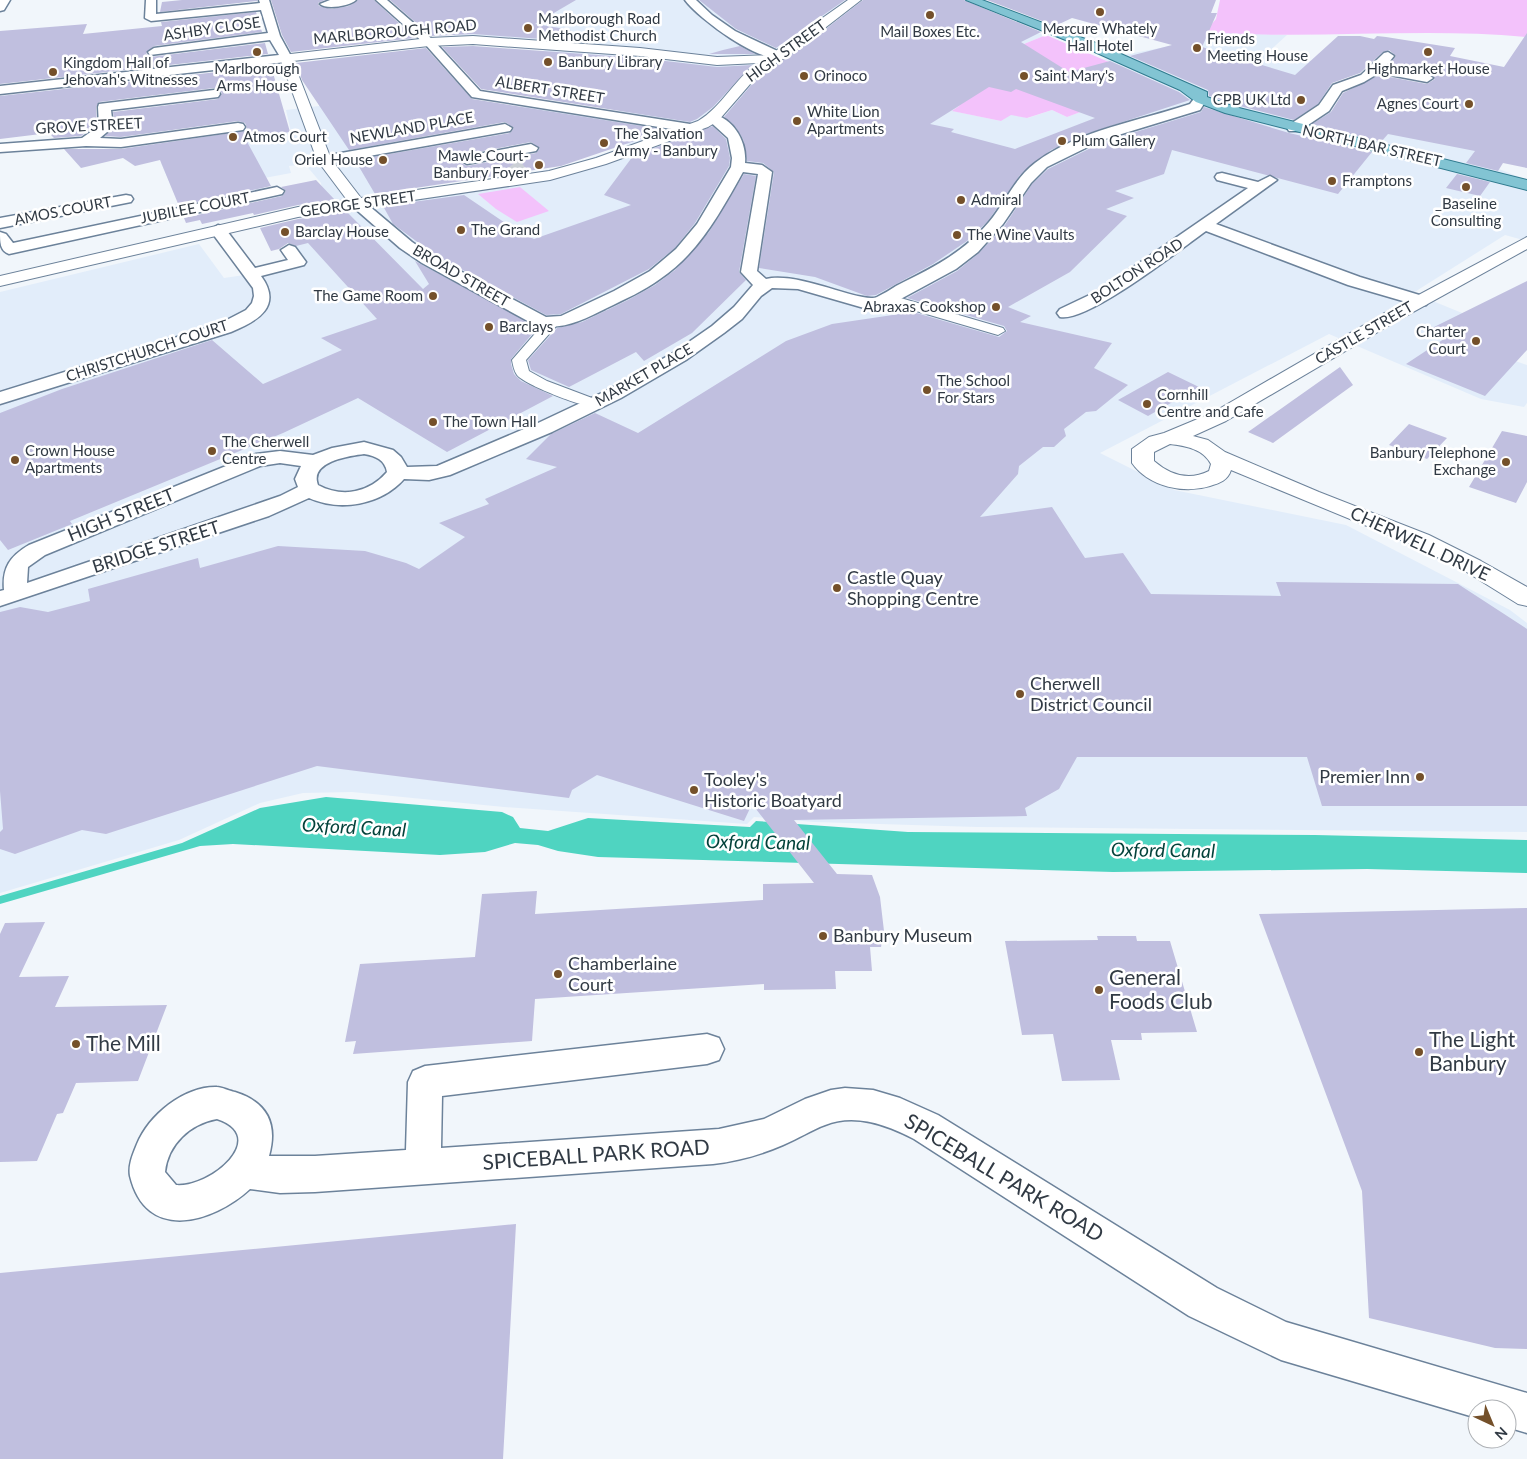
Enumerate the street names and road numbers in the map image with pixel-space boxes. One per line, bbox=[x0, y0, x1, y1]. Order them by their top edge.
street label: ASHBY CLOSE bbox=[162, 12, 262, 44]
street label: MARLBOROUGH ROAD bbox=[312, 15, 477, 47]
street label: HIGH STREET bbox=[742, 15, 829, 85]
street label: ALBERT STREET bbox=[494, 72, 606, 107]
street label: NEWLAND PLACE bbox=[348, 107, 475, 147]
street label: GROVE STREET bbox=[35, 113, 143, 137]
street label: NORTH BAR STREET bbox=[1301, 120, 1444, 170]
street label: GEORGE STREET bbox=[299, 186, 417, 220]
street label: JUBILEE COURT bbox=[139, 188, 251, 226]
street label: AMOS COURT bbox=[13, 192, 113, 228]
street label: BOLTON ROAD bbox=[1087, 234, 1186, 307]
street label: BROAD STREET bbox=[410, 240, 513, 310]
street label: CASTLE STREET bbox=[1311, 297, 1416, 367]
street label: CHRISTCHURCH COURT bbox=[63, 315, 230, 385]
street label: MARKET PLACE bbox=[592, 339, 695, 409]
street label: HIGH STREET bbox=[64, 482, 178, 546]
street label: CHERWELL DRIVE bbox=[1347, 501, 1494, 585]
street label: BRIDGE STREET bbox=[89, 515, 223, 577]
street label: SPICEBALL PARK ROAD bbox=[901, 1107, 1109, 1246]
street label: SPICEBALL PARK ROAD bbox=[481, 1133, 710, 1174]

